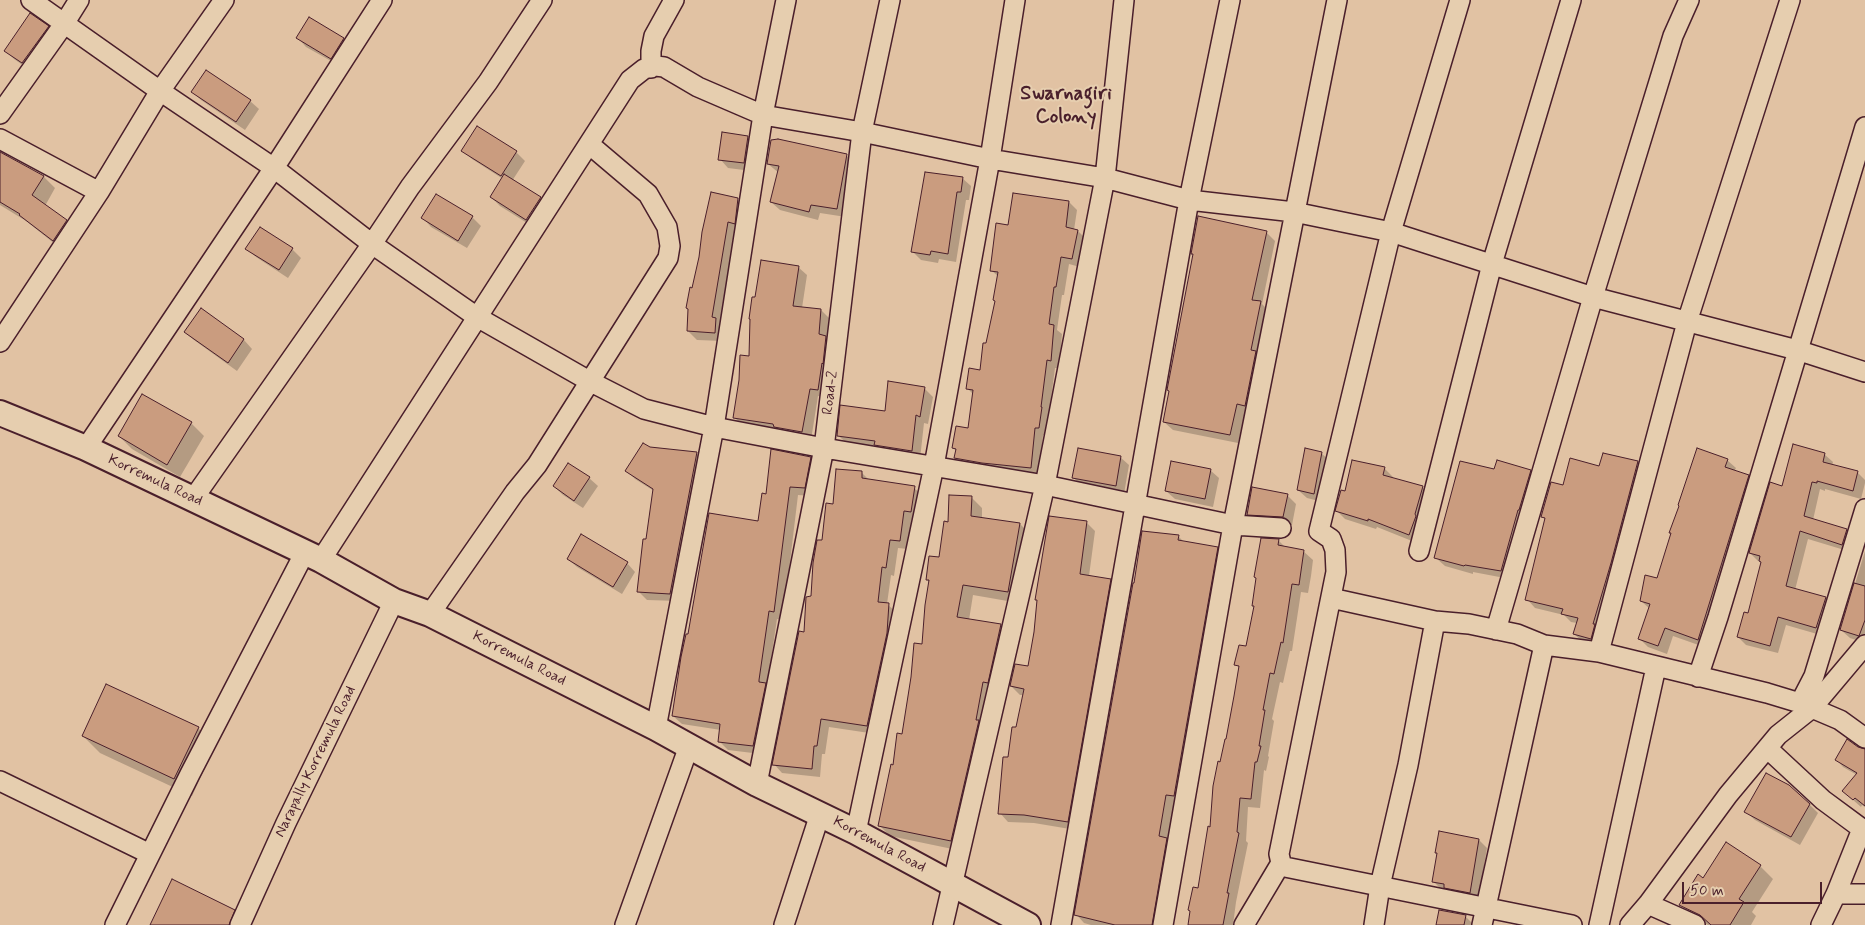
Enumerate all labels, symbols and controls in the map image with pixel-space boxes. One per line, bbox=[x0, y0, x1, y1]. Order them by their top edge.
district label: Swarnagiri Colony bbox=[1020, 83, 1112, 130]
street label: Road-2 bbox=[819, 370, 843, 416]
street label: Korremula Road bbox=[105, 451, 205, 511]
street label: Korremula Road bbox=[469, 628, 569, 690]
street label: Narapally Korremula Road bbox=[272, 683, 360, 841]
street label: Korremula Road bbox=[829, 813, 929, 877]
scale bar bbox=[1685, 872, 1825, 904]
text: 50 m bbox=[1690, 881, 1724, 901]

